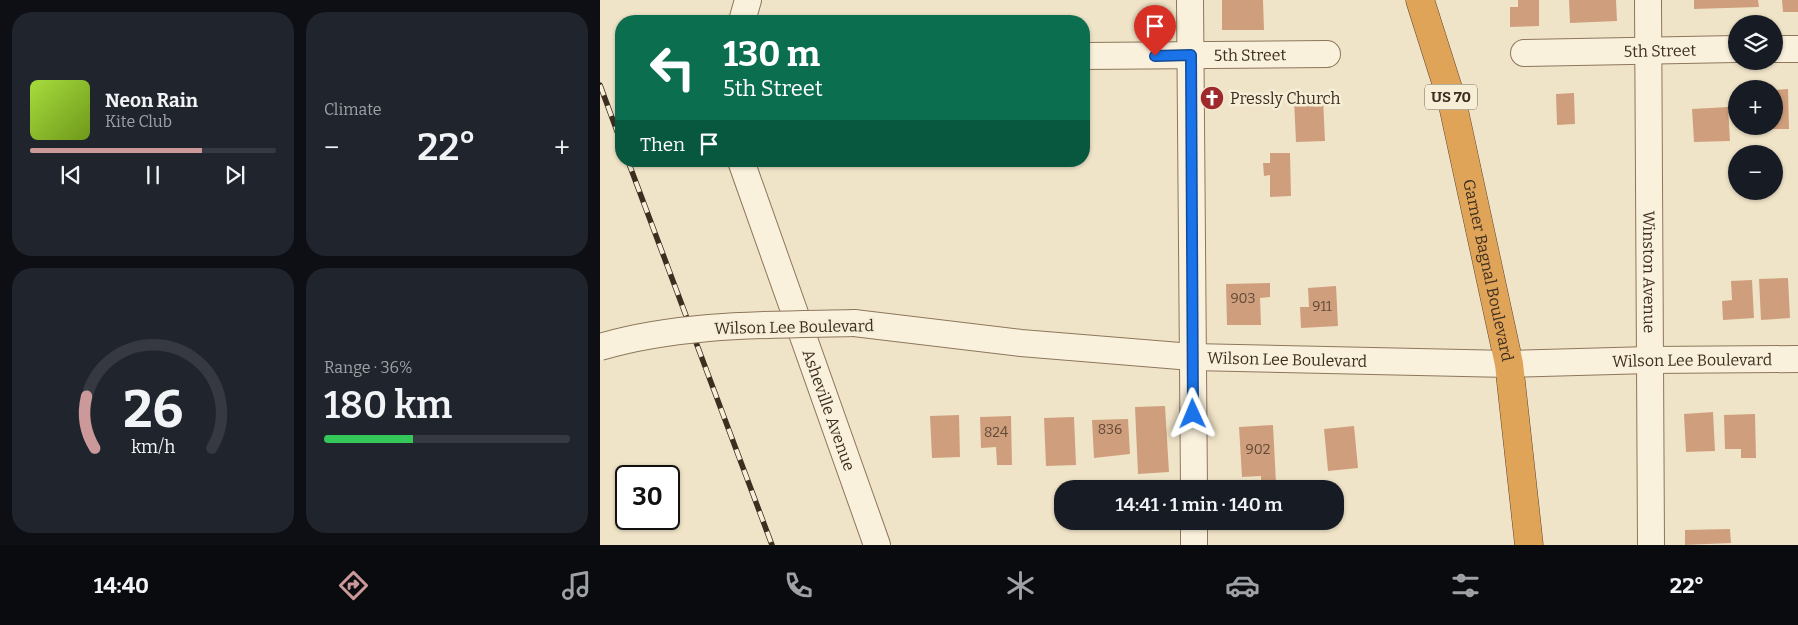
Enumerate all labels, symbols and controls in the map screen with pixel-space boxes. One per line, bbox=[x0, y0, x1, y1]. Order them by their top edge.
pin bbox=[1134, 5, 1176, 56]
icon: arrive bbox=[1141, 12, 1169, 40]
map controls bbox=[1728, 15, 1783, 200]
button: layers bbox=[1728, 15, 1783, 70]
text: 130 m bbox=[723, 33, 820, 75]
icon: left bbox=[640, 35, 705, 100]
street label: 5th Street bbox=[1624, 40, 1697, 61]
street label: 5th Street bbox=[1214, 45, 1287, 64]
text: 5th Street bbox=[723, 75, 823, 102]
button: + bbox=[1728, 80, 1783, 135]
road number: US 70 bbox=[1425, 84, 1477, 110]
church icon: Pressly Church bbox=[1199, 85, 1225, 111]
text: Neon Rain bbox=[105, 89, 198, 112]
place label: Pressly Church bbox=[1230, 89, 1340, 108]
text: Climate bbox=[324, 100, 382, 119]
text: Kite Club bbox=[105, 112, 172, 131]
text: 22° bbox=[417, 124, 476, 170]
icon: arrive bbox=[695, 130, 723, 158]
text: − bbox=[324, 131, 339, 164]
text: + bbox=[554, 131, 570, 164]
text: Then bbox=[640, 133, 685, 156]
button: − bbox=[1728, 145, 1783, 200]
icon: previous bbox=[57, 161, 85, 189]
icon: pause bbox=[139, 161, 167, 189]
icon: next bbox=[221, 161, 249, 189]
street label: Garner Bagnal Boulevard bbox=[1460, 177, 1518, 364]
street label: Winston Avenue bbox=[1640, 211, 1659, 333]
house number: 903 bbox=[1230, 290, 1256, 307]
house number: 911 bbox=[1312, 298, 1332, 315]
street label: Wilson Lee Boulevard bbox=[714, 316, 875, 338]
street label: Asheville Avenue bbox=[799, 346, 859, 473]
street label: Wilson Lee Boulevard bbox=[1207, 348, 1368, 370]
street label: Wilson Lee Boulevard bbox=[1612, 350, 1773, 371]
text: Range · 36% bbox=[324, 358, 412, 377]
text: 26 bbox=[123, 378, 183, 441]
text: 180 km bbox=[324, 382, 452, 428]
position arrow bbox=[1166, 387, 1218, 439]
house number: 836 bbox=[1098, 421, 1122, 438]
house number: 824 bbox=[984, 424, 1008, 441]
text: km/h bbox=[131, 436, 175, 458]
house number: 902 bbox=[1246, 441, 1270, 458]
speed limit sign: 30 bbox=[615, 465, 680, 530]
text: 14:41 · 1 min · 140 m bbox=[1115, 493, 1283, 516]
icon: directions bbox=[336, 568, 371, 603]
icon: music bbox=[559, 568, 594, 603]
icon: phone bbox=[781, 568, 816, 603]
icon: climate bbox=[1003, 568, 1038, 603]
icon: car bbox=[1225, 568, 1260, 603]
icon: filters bbox=[1448, 568, 1483, 603]
text: 14:40 bbox=[94, 572, 149, 599]
text: 22° bbox=[1670, 572, 1704, 599]

